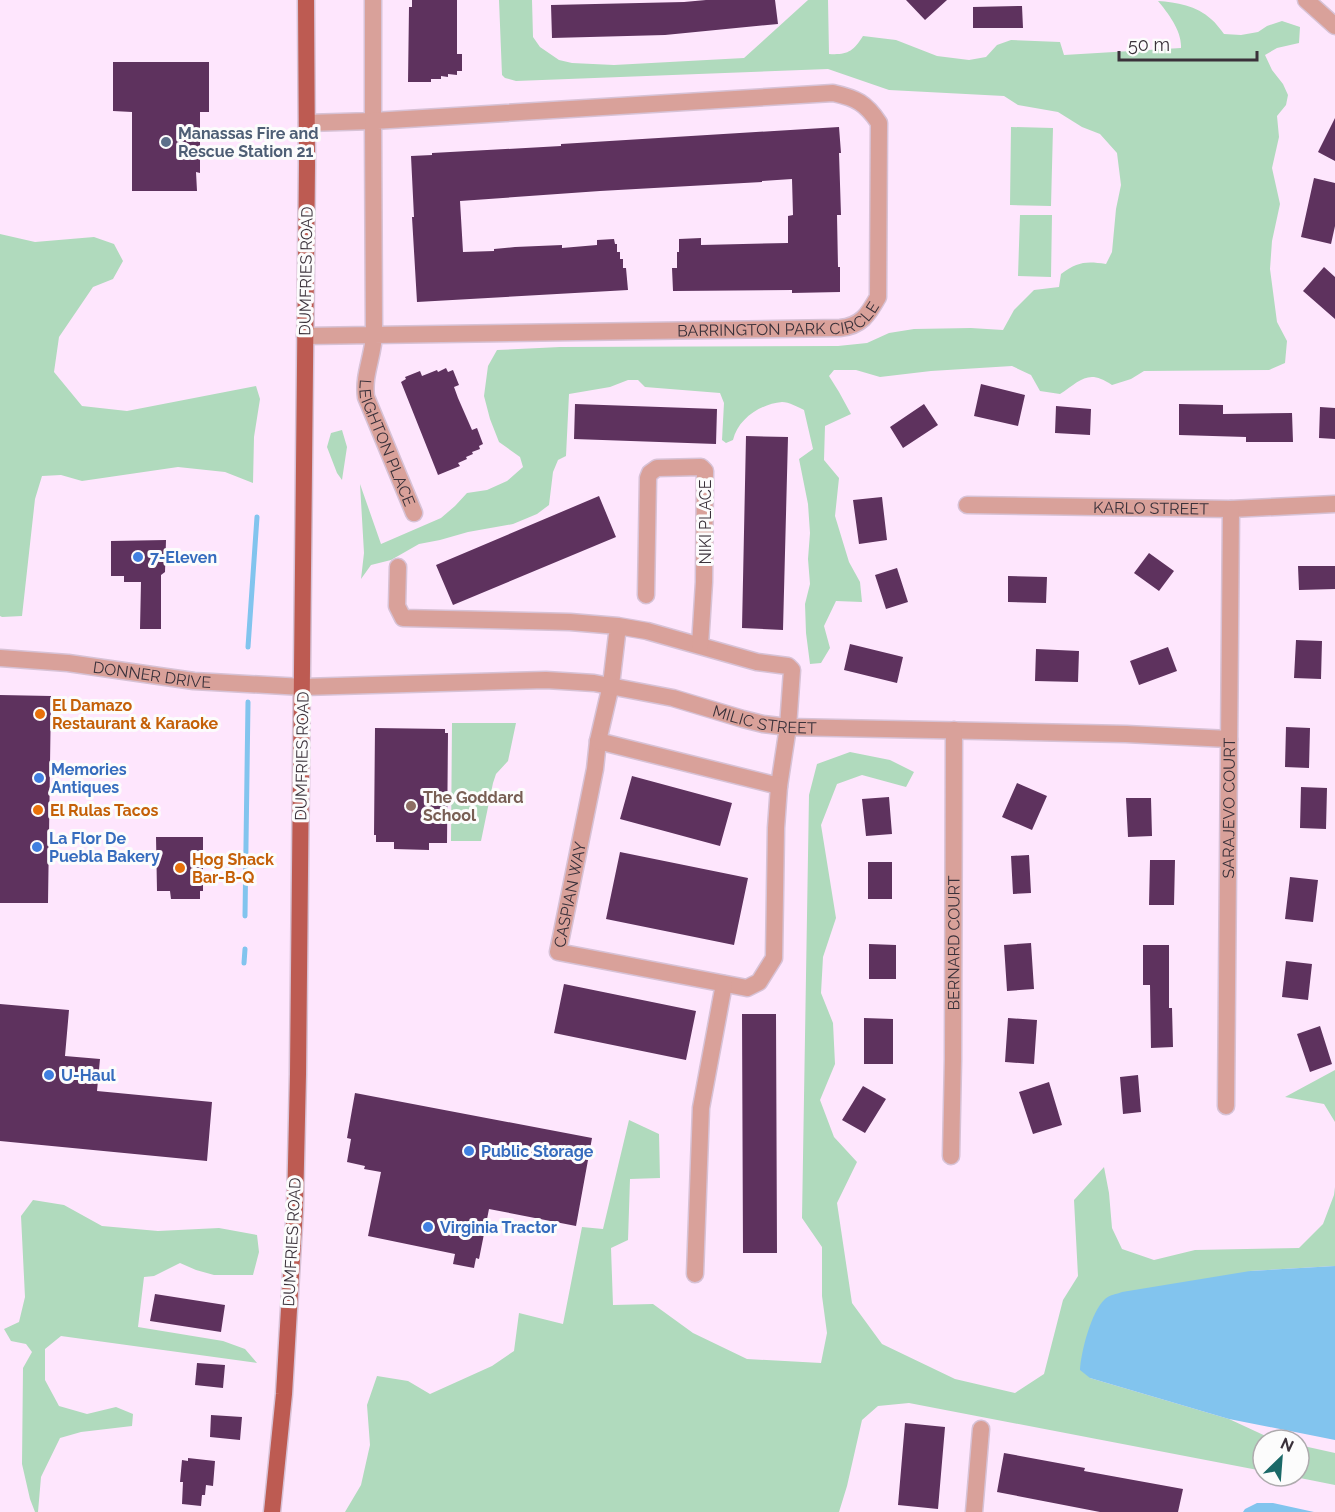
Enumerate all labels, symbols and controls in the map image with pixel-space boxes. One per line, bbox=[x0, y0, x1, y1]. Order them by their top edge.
scale bar bbox=[1119, 24, 1257, 62]
text: 50 m bbox=[1128, 34, 1170, 55]
place label: Manassas Fire and Rescue Station 21 bbox=[178, 124, 318, 161]
marker: Manassas Fire and Rescue Station 21 bbox=[159, 135, 173, 149]
street label: DUMFRIES ROAD bbox=[295, 206, 317, 336]
street label: BARRINGTON PARK CIRCLE bbox=[677, 298, 883, 340]
street label: LEIGHTON PLACE bbox=[356, 379, 420, 509]
street label: NIKI PLACE bbox=[696, 479, 715, 565]
street label: KARLO STREET bbox=[1093, 497, 1209, 518]
place label: 7-Eleven bbox=[150, 548, 217, 567]
marker: 7-Eleven bbox=[131, 550, 145, 564]
street label: DONNER DRIVE bbox=[92, 657, 212, 691]
street label: DUMFRIES ROAD bbox=[291, 691, 313, 821]
place label: El Damazo Restaurant & Karaoke bbox=[52, 696, 219, 733]
street label: MILIC STREET bbox=[710, 701, 817, 737]
marker: El Damazo Restaurant & Karaoke bbox=[33, 707, 47, 721]
street label: SARAJEVO COURT bbox=[1218, 737, 1239, 878]
place label: Memories Antiques bbox=[51, 760, 127, 797]
marker: Memories Antiques bbox=[32, 771, 46, 785]
place label: The Goddard School bbox=[423, 788, 524, 825]
marker: The Goddard School bbox=[404, 799, 418, 813]
place label: El Rulas Tacos bbox=[50, 801, 158, 820]
marker: El Rulas Tacos bbox=[31, 803, 45, 817]
place label: La Flor De Puebla Bakery bbox=[49, 829, 160, 866]
street label: CASPIAN WAY bbox=[550, 839, 590, 949]
marker: La Flor De Puebla Bakery bbox=[30, 840, 44, 854]
place label: Hog Shack Bar-B-Q bbox=[192, 850, 274, 887]
marker: Hog Shack Bar-B-Q bbox=[173, 861, 187, 875]
street label: BERNARD COURT bbox=[944, 875, 963, 1011]
place label: U-Haul bbox=[61, 1066, 117, 1085]
marker: U-Haul bbox=[42, 1068, 56, 1082]
place label: Public Storage bbox=[481, 1142, 594, 1161]
marker: Public Storage bbox=[462, 1144, 476, 1158]
street label: DUMFRIES ROAD bbox=[279, 1177, 305, 1307]
place label: Virginia Tractor bbox=[440, 1218, 557, 1237]
marker: Virginia Tractor bbox=[421, 1220, 435, 1234]
north arrow bbox=[1251, 1428, 1311, 1488]
text: N bbox=[1278, 1434, 1297, 1456]

